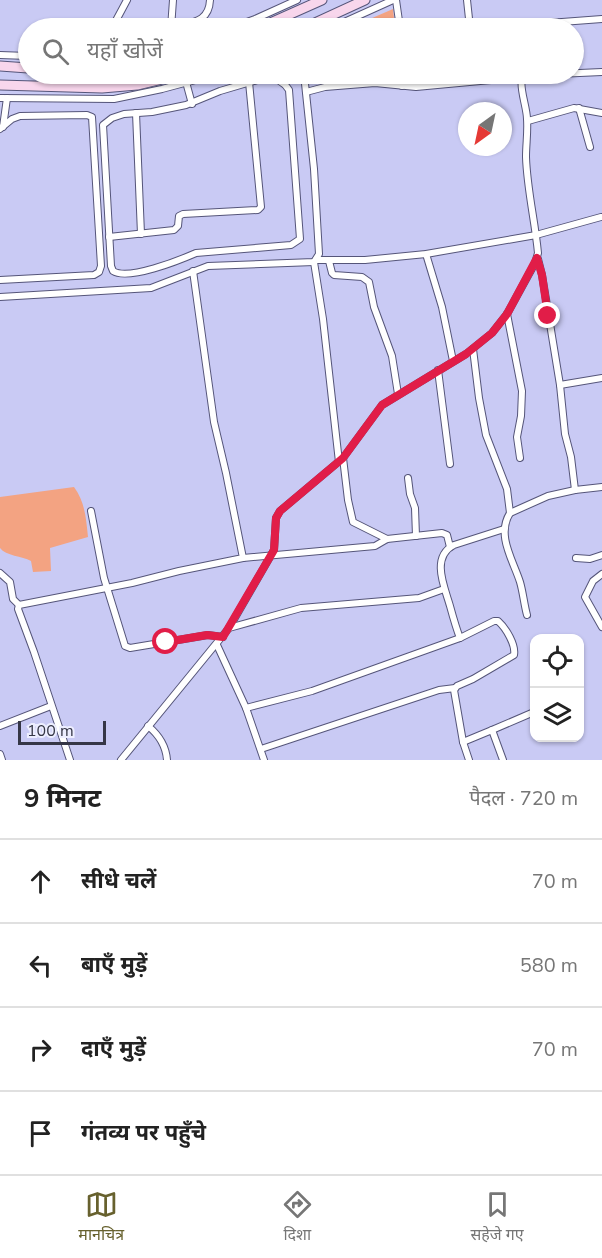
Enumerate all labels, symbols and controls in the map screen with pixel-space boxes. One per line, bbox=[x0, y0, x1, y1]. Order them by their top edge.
search box bbox=[18, 18, 584, 84]
icon: search bbox=[39, 35, 72, 68]
text: यहाँ खोजें bbox=[87, 36, 163, 66]
north arrow bbox=[458, 102, 512, 156]
route end bbox=[534, 302, 560, 328]
route start bbox=[152, 628, 178, 654]
map controls bbox=[530, 634, 584, 742]
button: locate bbox=[530, 634, 584, 688]
button: layers bbox=[530, 688, 584, 742]
scale bar bbox=[18, 718, 106, 746]
text: 100 m bbox=[27, 720, 74, 742]
text: 9 मिनट bbox=[24, 781, 101, 816]
text: पैदल · 720 m bbox=[469, 785, 578, 812]
icon: ahead bbox=[24, 865, 57, 898]
text: सीधे चलें bbox=[81, 866, 156, 896]
text: 70 m bbox=[532, 868, 578, 895]
icon: left bbox=[24, 949, 57, 982]
text: बाएँ मुड़ें bbox=[81, 950, 147, 980]
text: 580 m bbox=[520, 952, 578, 979]
icon: right bbox=[24, 1033, 57, 1066]
text: दाएँ मुड़ें bbox=[81, 1034, 146, 1064]
text: 70 m bbox=[532, 1036, 578, 1063]
icon: arrive bbox=[24, 1117, 57, 1150]
text: गंतव्य पर पहुँचे bbox=[81, 1118, 206, 1148]
tab: मानचित्र bbox=[78, 1188, 124, 1247]
tab: दिशा bbox=[281, 1188, 314, 1247]
tab: सहेजे गए bbox=[470, 1188, 524, 1247]

